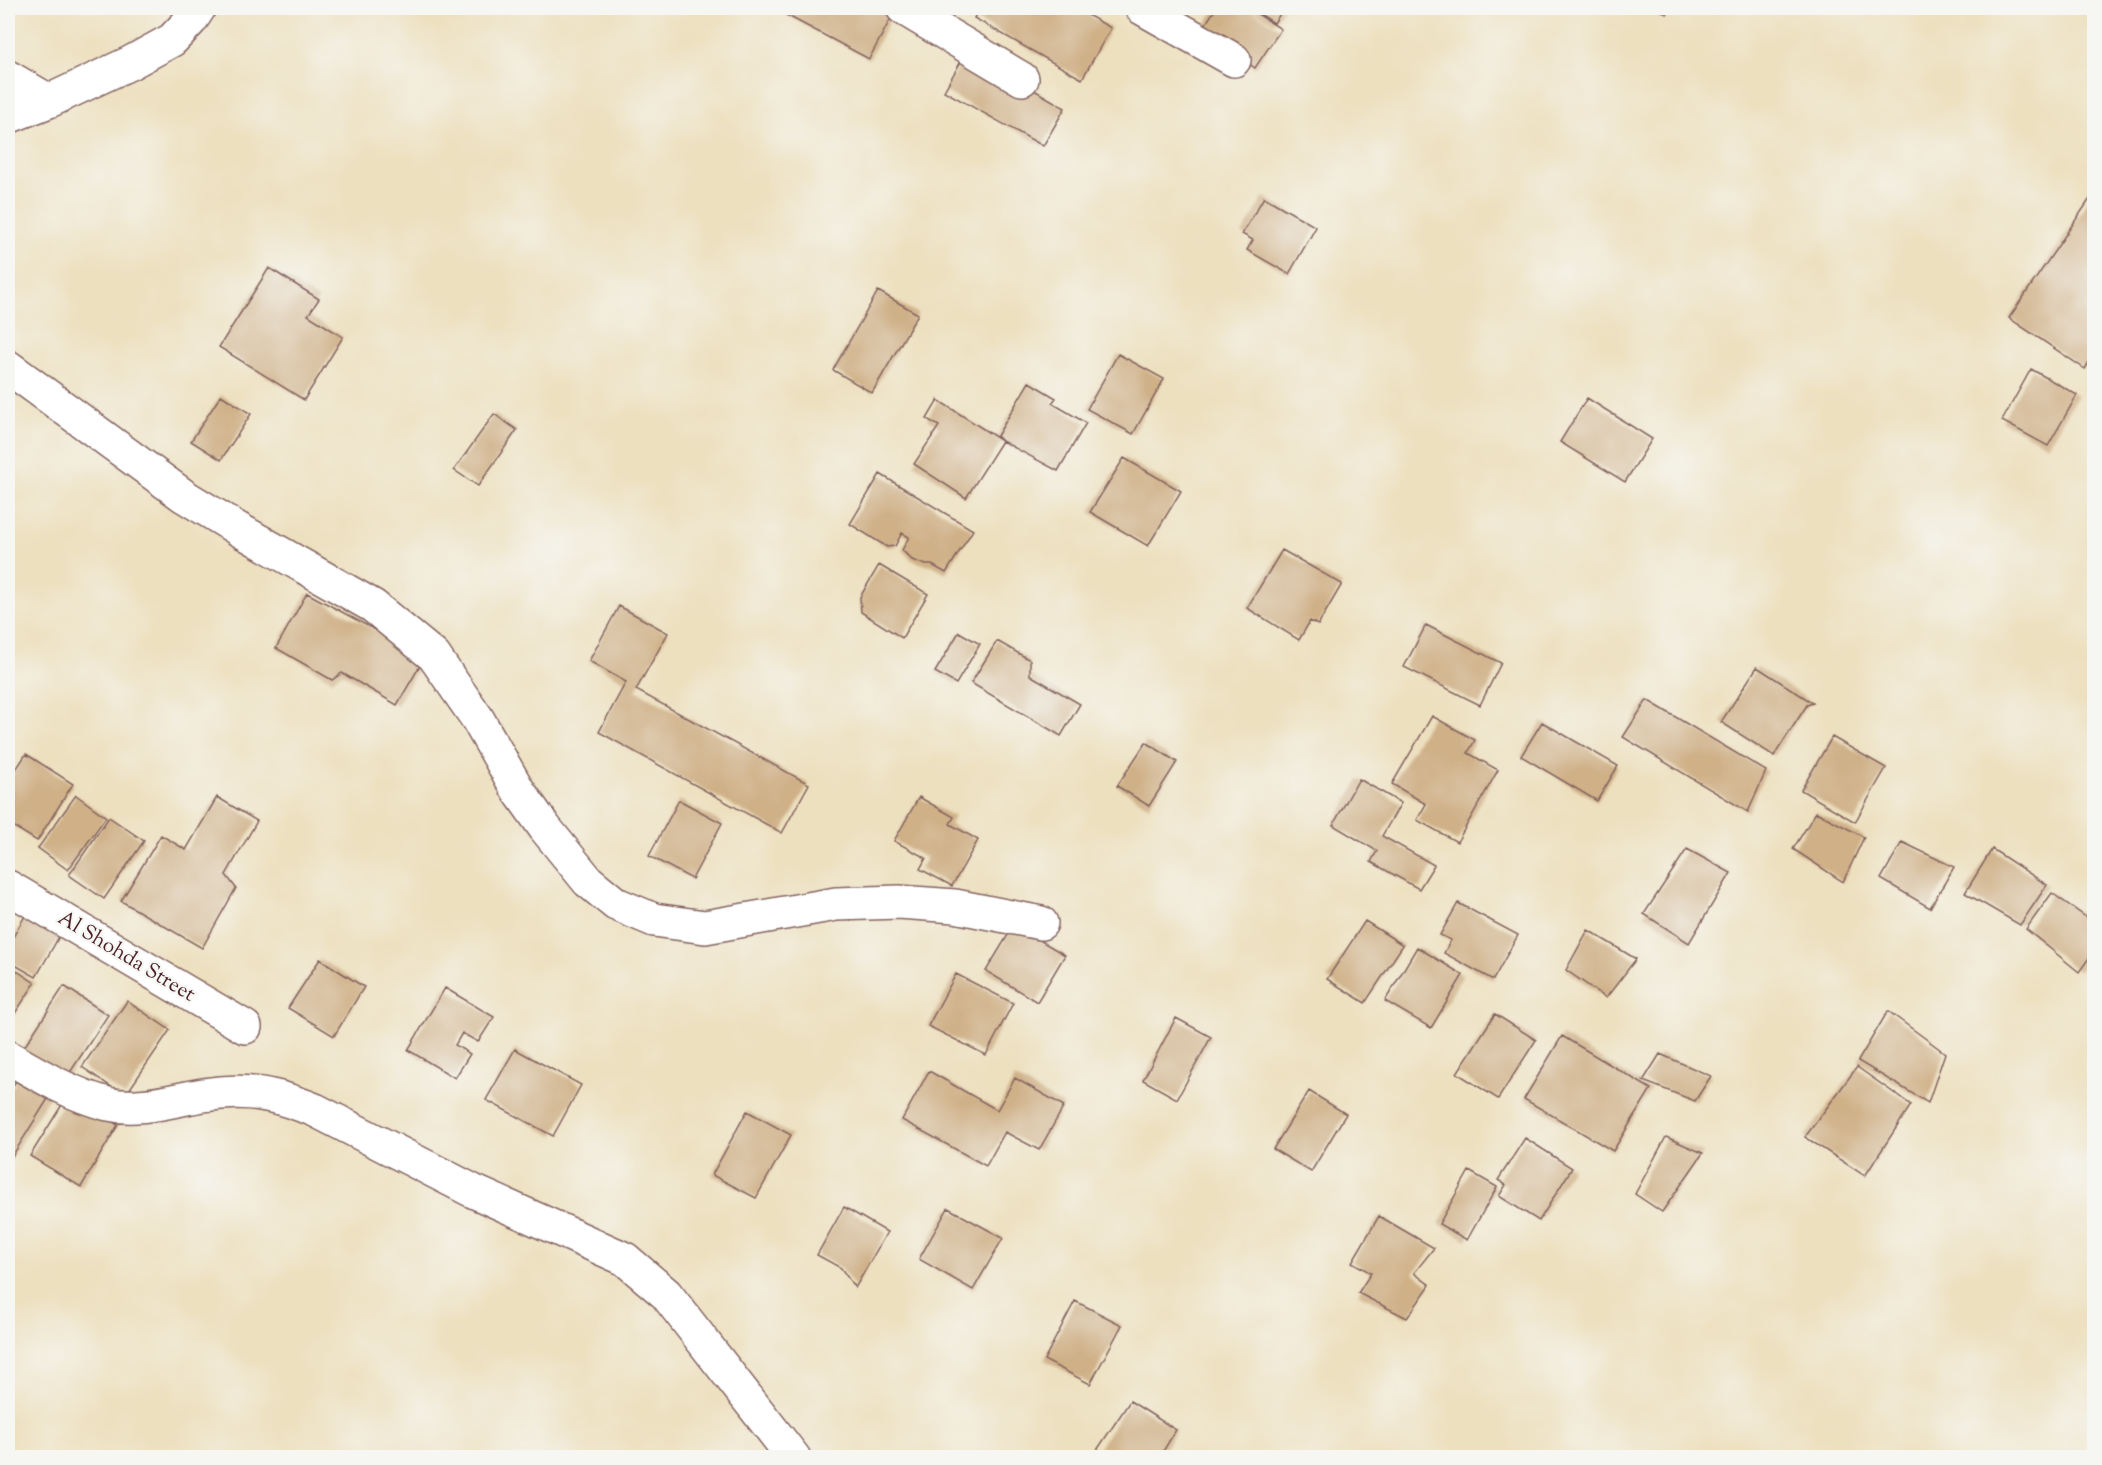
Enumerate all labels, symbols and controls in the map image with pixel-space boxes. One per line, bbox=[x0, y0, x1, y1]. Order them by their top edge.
street label: Al Shohda Street bbox=[52, 904, 200, 1010]

